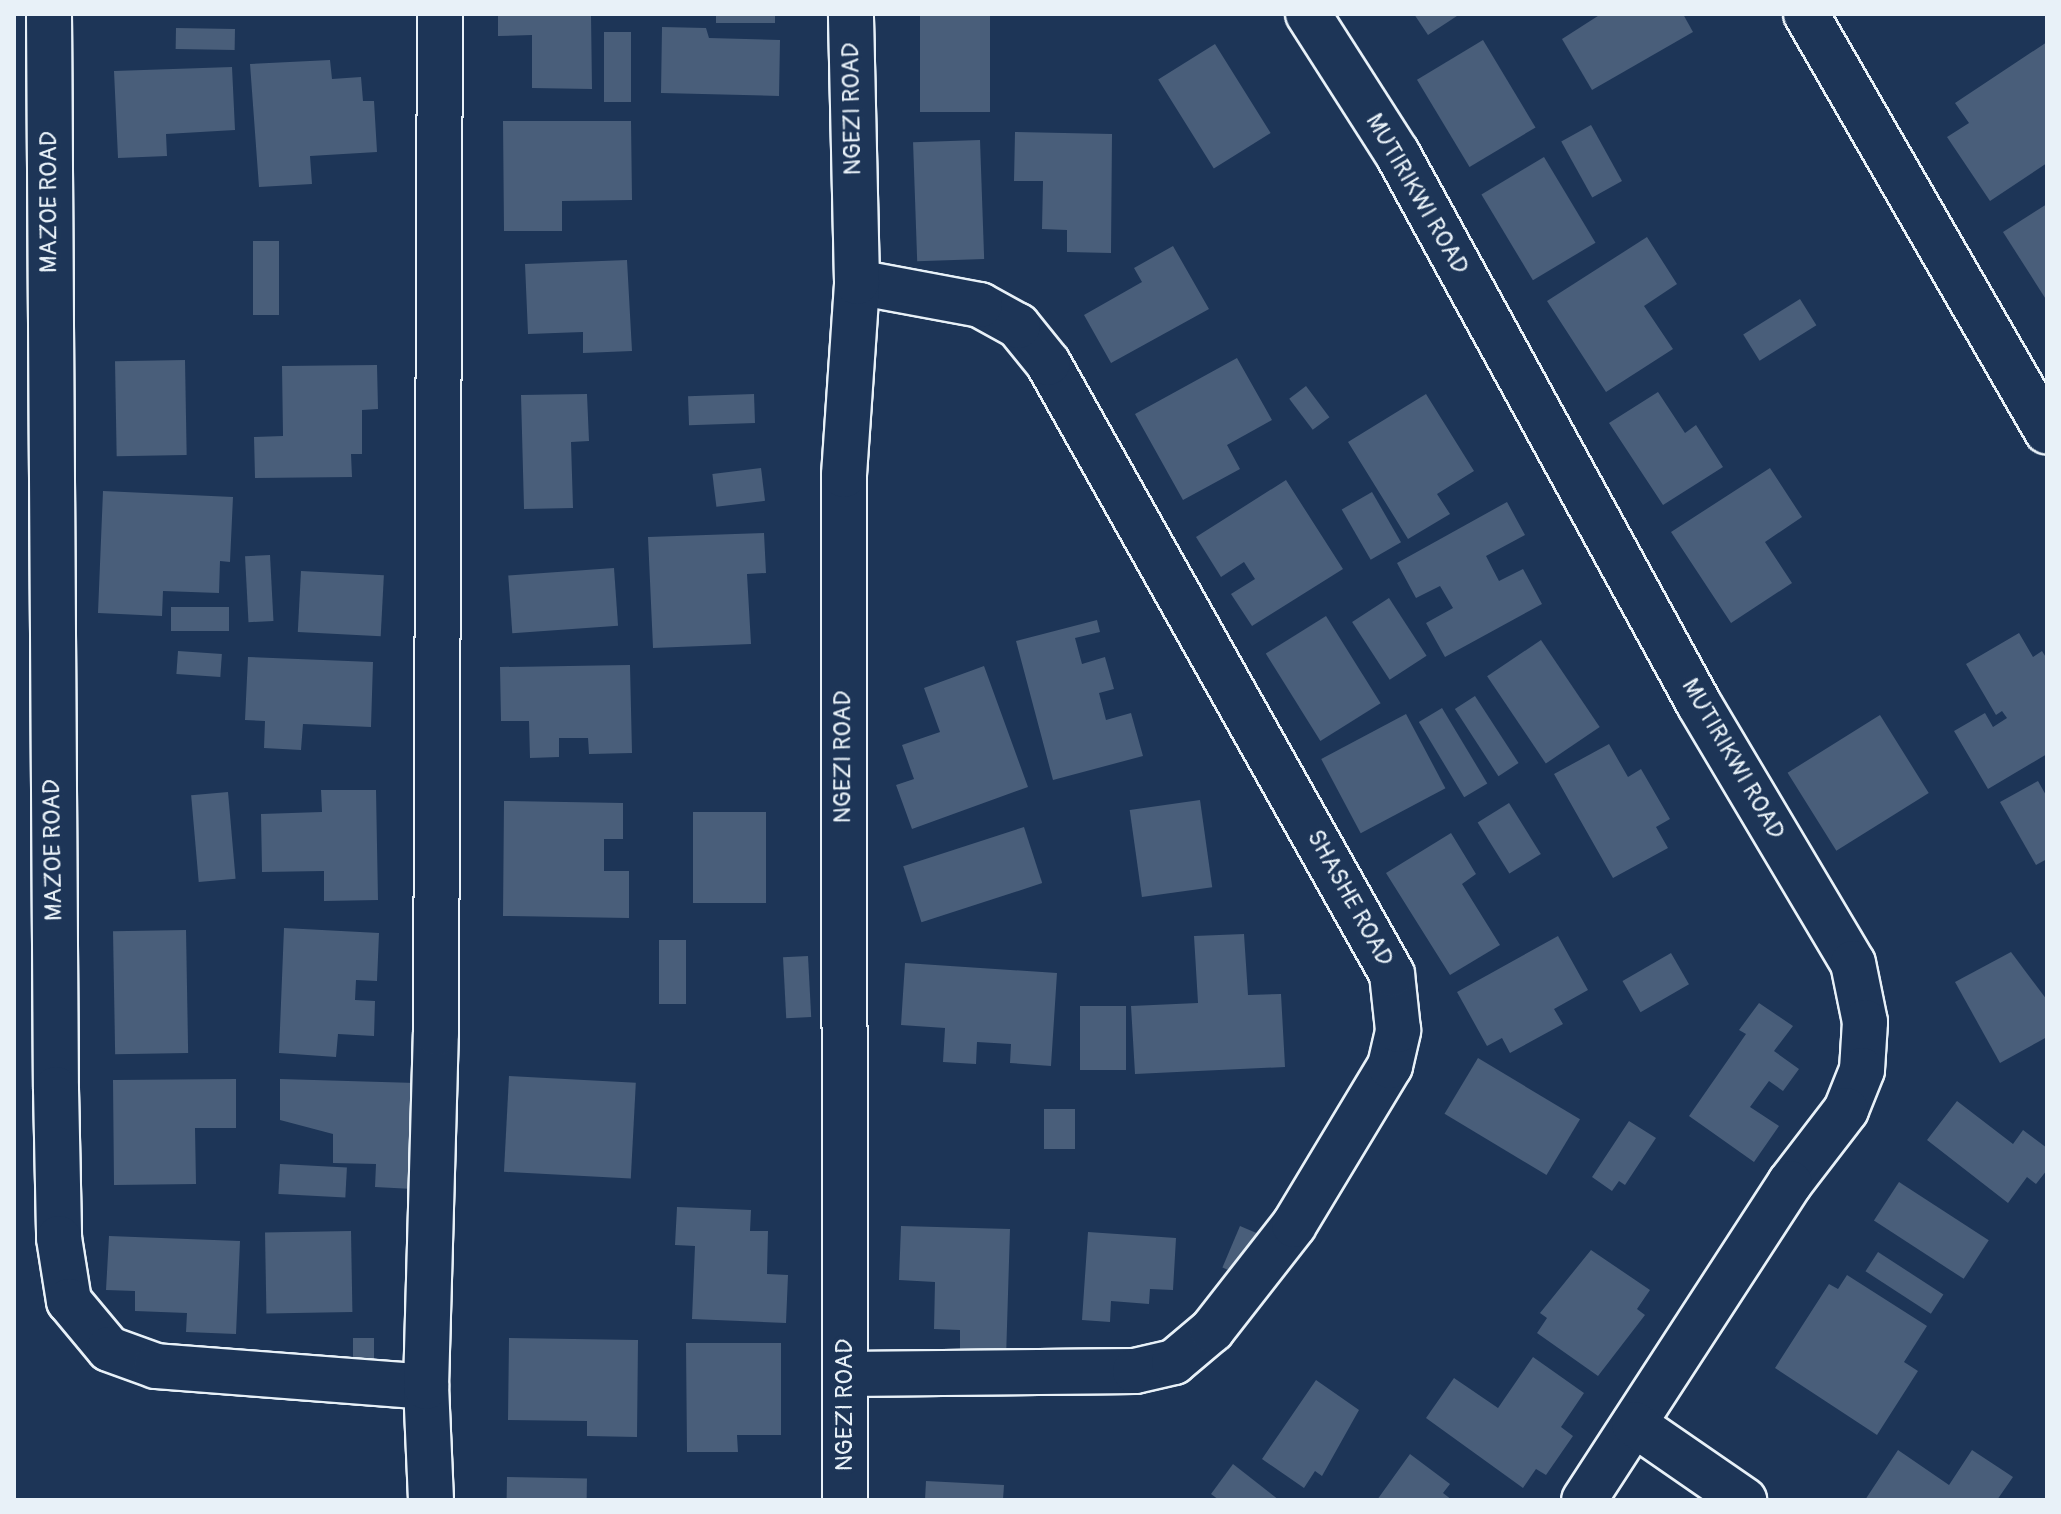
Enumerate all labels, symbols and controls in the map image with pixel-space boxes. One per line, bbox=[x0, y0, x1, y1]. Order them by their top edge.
street label: NGEZI ROAD bbox=[836, 42, 868, 176]
street label: MUTIRIKWI ROAD bbox=[1359, 109, 1475, 279]
street label: MAZOE ROAD bbox=[35, 131, 63, 273]
street label: MUTIRIKWI ROAD bbox=[1675, 674, 1791, 844]
street label: NGEZI ROAD bbox=[829, 691, 857, 823]
street label: MAZOE ROAD bbox=[37, 779, 69, 921]
street label: SHASHE ROAD bbox=[1301, 825, 1399, 971]
street label: NGEZI ROAD bbox=[831, 1339, 859, 1471]

